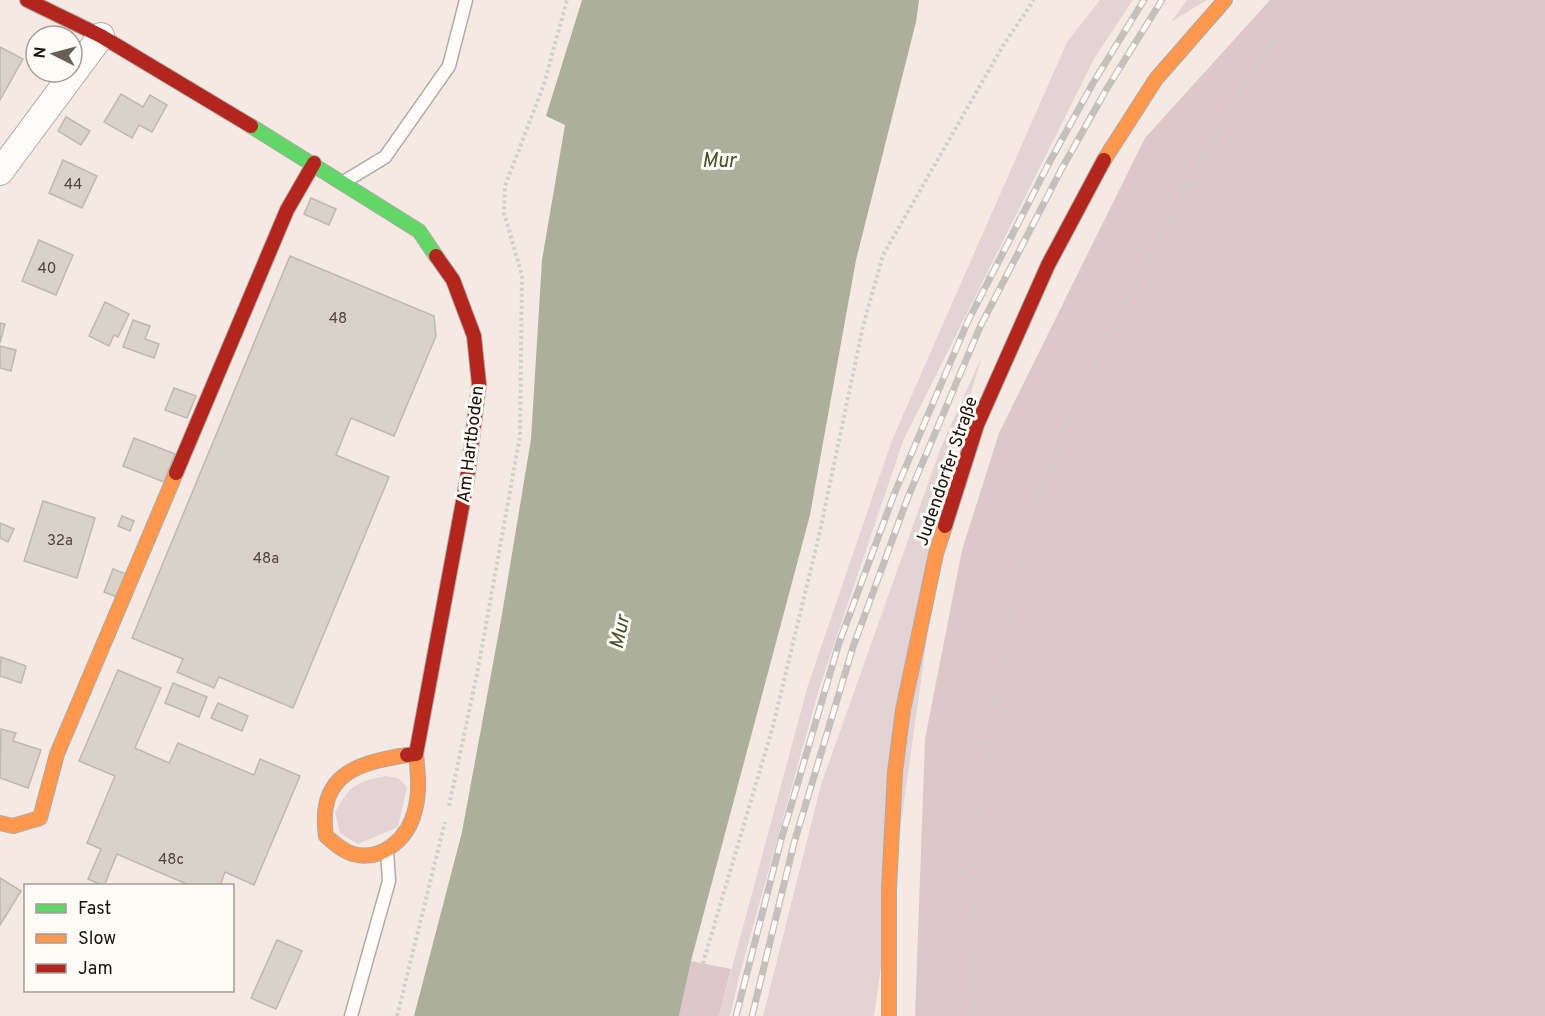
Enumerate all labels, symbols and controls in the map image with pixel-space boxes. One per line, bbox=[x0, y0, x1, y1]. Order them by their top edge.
north arrow bbox=[24, 24, 84, 84]
text: N bbox=[31, 46, 52, 59]
water label: Mur bbox=[702, 149, 737, 175]
house number: 44 bbox=[64, 176, 82, 195]
house number: 40 bbox=[38, 260, 56, 279]
house number: 48 bbox=[329, 310, 347, 329]
street label: Am Hartboden bbox=[453, 384, 490, 504]
street label: Judendorfer Straße bbox=[911, 394, 984, 549]
house number: 32a bbox=[47, 532, 73, 551]
house number: 48a bbox=[253, 550, 279, 569]
water label: Mur bbox=[605, 612, 637, 652]
house number: 48c bbox=[158, 851, 184, 870]
legend bbox=[24, 884, 234, 992]
text: Fast bbox=[78, 898, 111, 921]
text: Slow bbox=[78, 928, 116, 951]
text: Jam bbox=[78, 958, 113, 981]

